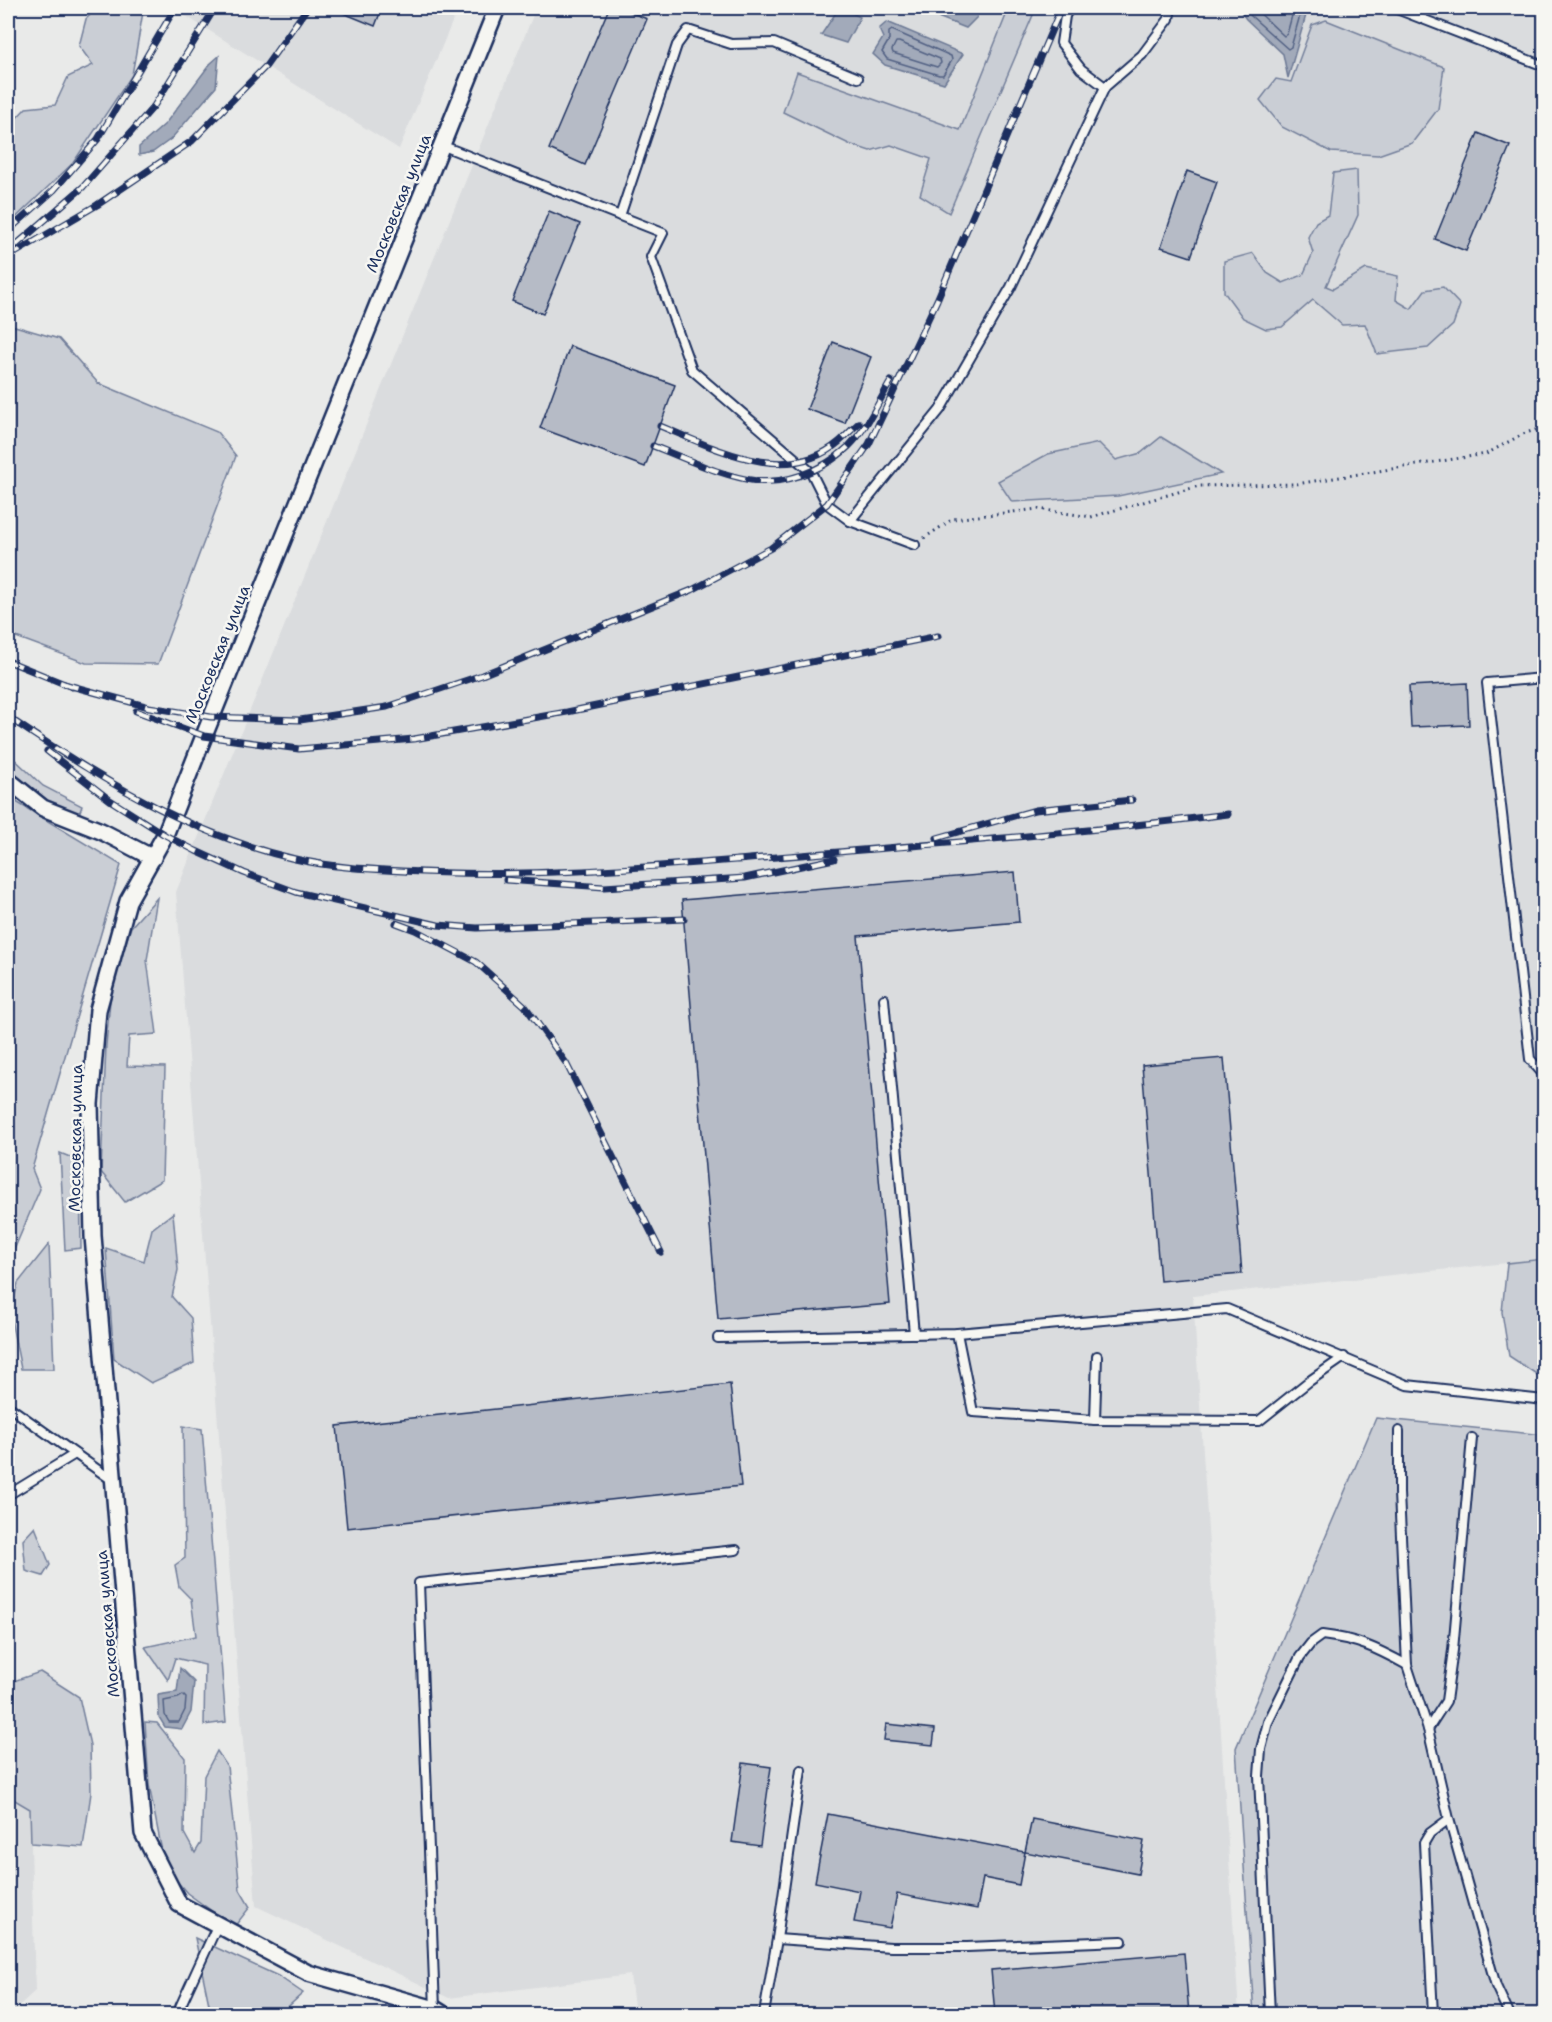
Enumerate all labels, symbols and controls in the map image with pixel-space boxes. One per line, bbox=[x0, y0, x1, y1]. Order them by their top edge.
street label: Московская улица bbox=[361, 131, 436, 276]
street label: Московская улица bbox=[180, 582, 255, 727]
street label: Московская улица bbox=[64, 1064, 87, 1212]
street label: Московская улица bbox=[91, 1549, 124, 1699]

